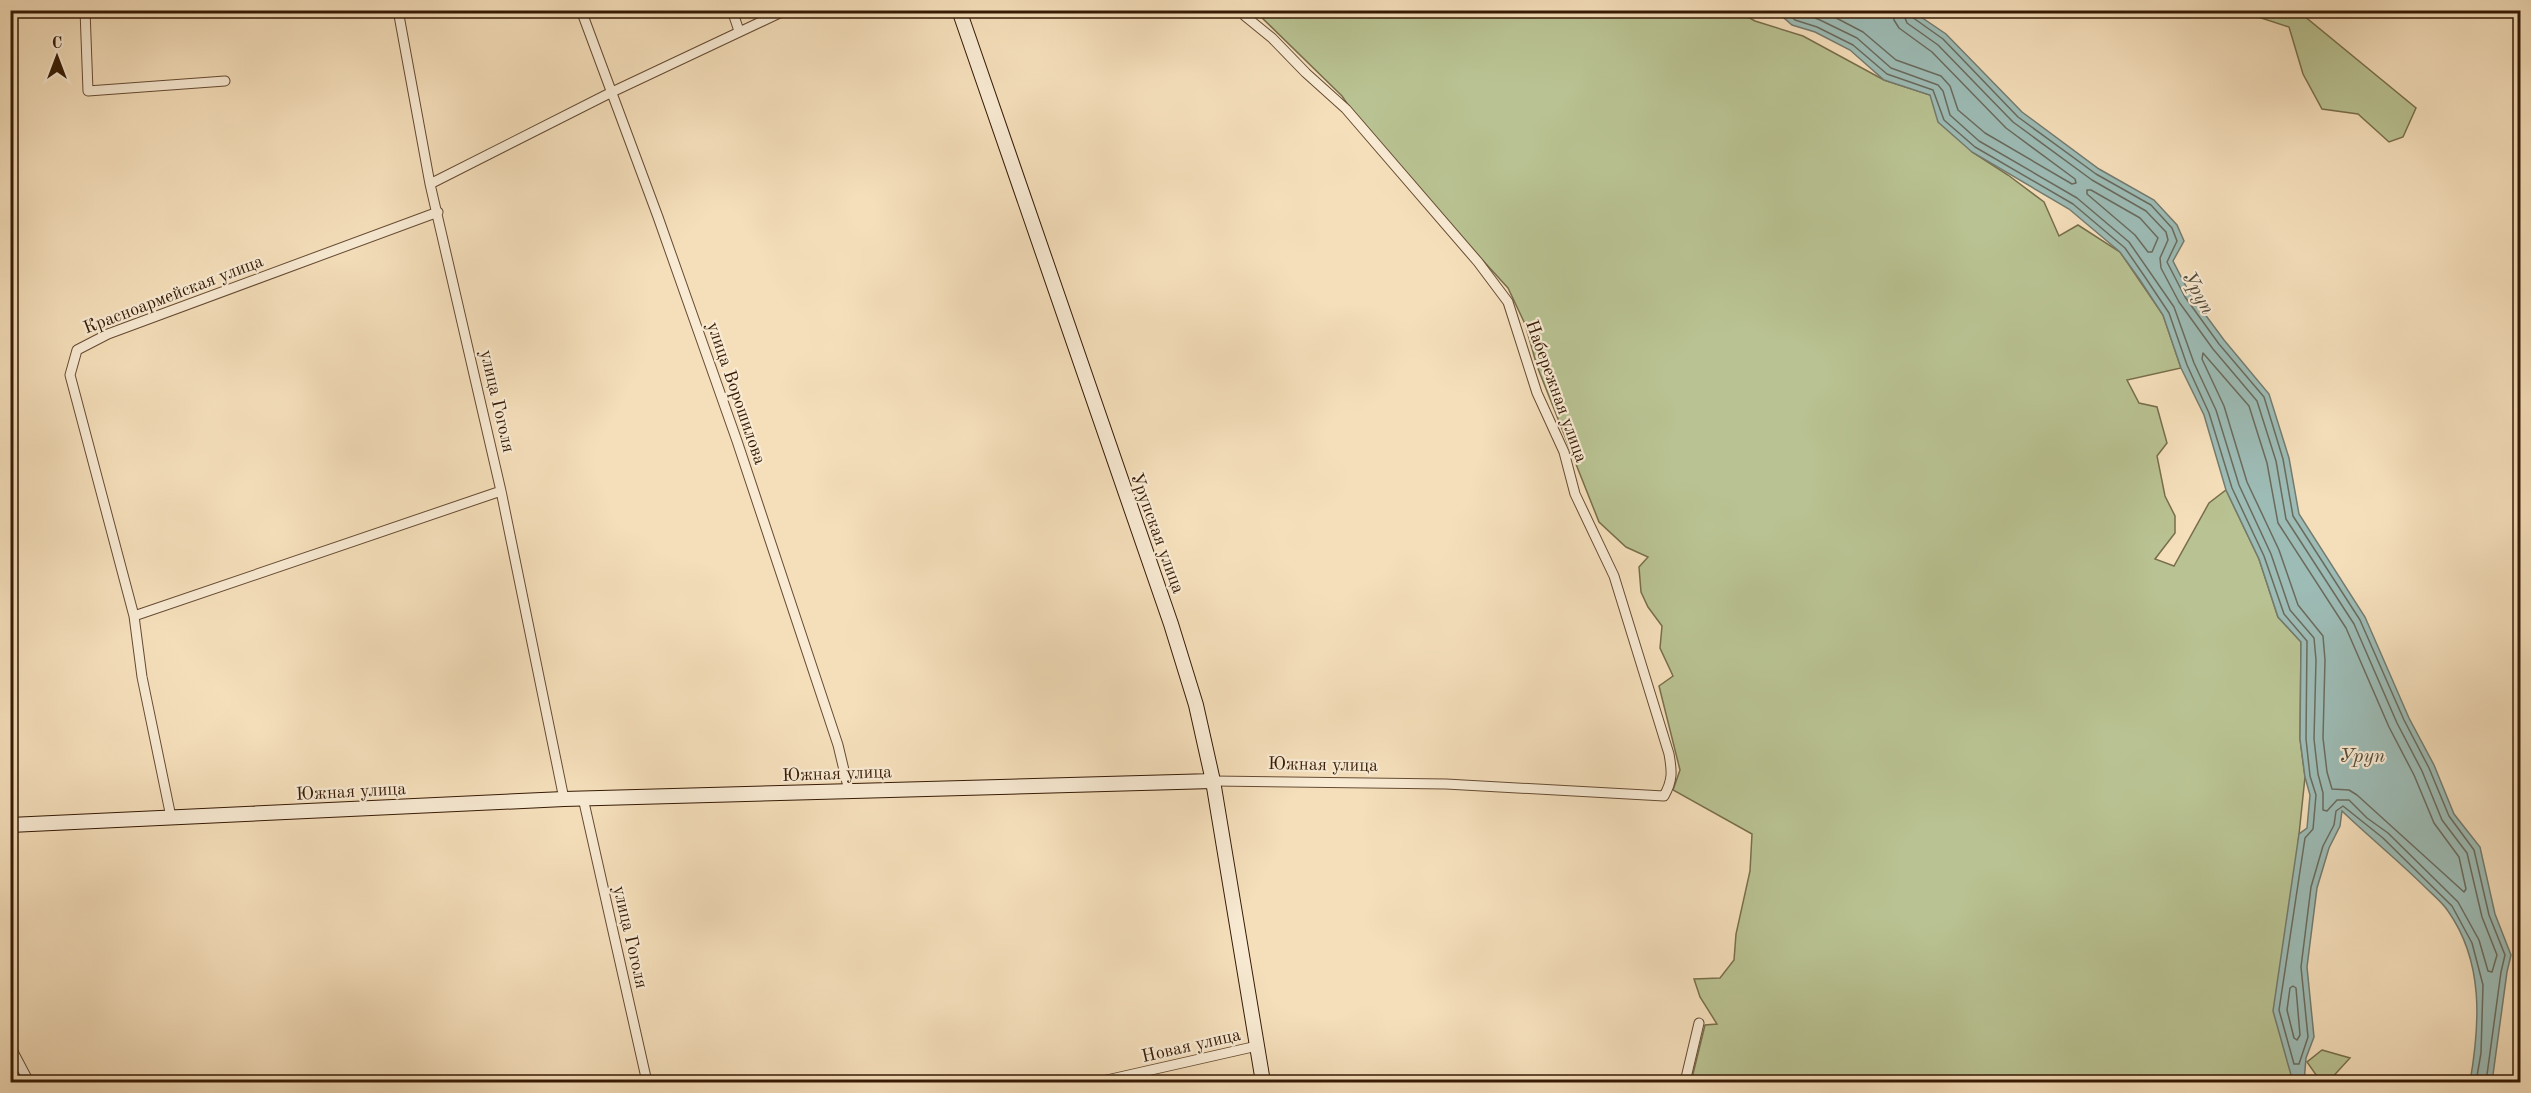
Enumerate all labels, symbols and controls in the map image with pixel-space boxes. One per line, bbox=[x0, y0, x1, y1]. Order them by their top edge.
north arrow bbox=[27, 27, 87, 87]
text: С bbox=[52, 36, 62, 52]
street label: Красноармейская улица bbox=[81, 252, 266, 338]
water label: Уруп bbox=[2177, 268, 2217, 318]
street label: Набережная улица bbox=[1522, 318, 1590, 465]
street label: улица Ворошилова bbox=[703, 320, 769, 467]
street label: улица Гоголя bbox=[476, 348, 518, 454]
street label: Урупская улица bbox=[1127, 471, 1187, 596]
water label: Уруп bbox=[2339, 747, 2385, 767]
street label: Южная улица bbox=[1268, 755, 1378, 775]
street label: Южная улица bbox=[782, 763, 892, 785]
street label: Южная улица bbox=[296, 780, 407, 804]
street label: улица Гоголя bbox=[609, 884, 651, 990]
street label: Новая улица bbox=[1140, 1026, 1243, 1066]

